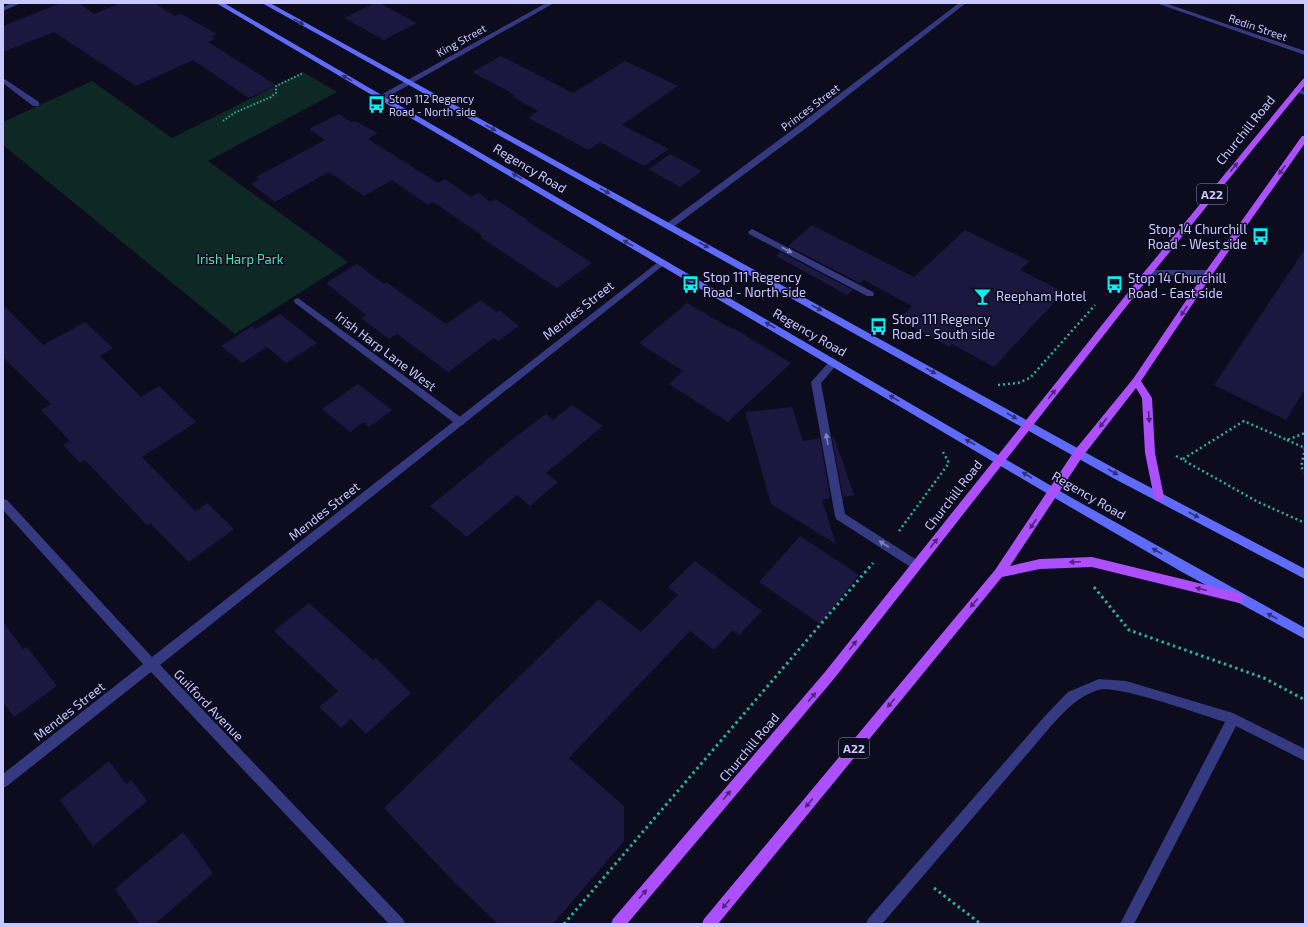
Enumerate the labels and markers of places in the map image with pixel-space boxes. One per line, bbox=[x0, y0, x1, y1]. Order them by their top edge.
place label: Stop 112 Regency Road - North side bbox=[389, 92, 476, 118]
bus stop icon: Stop 112 Regency Road - North side bbox=[366, 94, 386, 114]
place label: Stop 14 Churchill Road - West side bbox=[1148, 221, 1247, 252]
bus stop icon: Stop 14 Churchill Road - West side bbox=[1250, 226, 1270, 246]
place label: Stop 111 Regency Road - North side bbox=[703, 269, 806, 300]
place label: Stop 14 Churchill Road - East side bbox=[1128, 270, 1226, 301]
bus stop icon: Stop 111 Regency Road - North side bbox=[680, 274, 700, 294]
bus stop icon: Stop 14 Churchill Road - East side bbox=[1105, 275, 1125, 295]
bar icon: Reepham Hotel bbox=[973, 286, 993, 306]
place label: Reepham Hotel bbox=[996, 288, 1086, 304]
place label: Stop 111 Regency Road - South side bbox=[892, 311, 995, 342]
bus stop icon: Stop 111 Regency Road - South side bbox=[869, 316, 889, 336]

